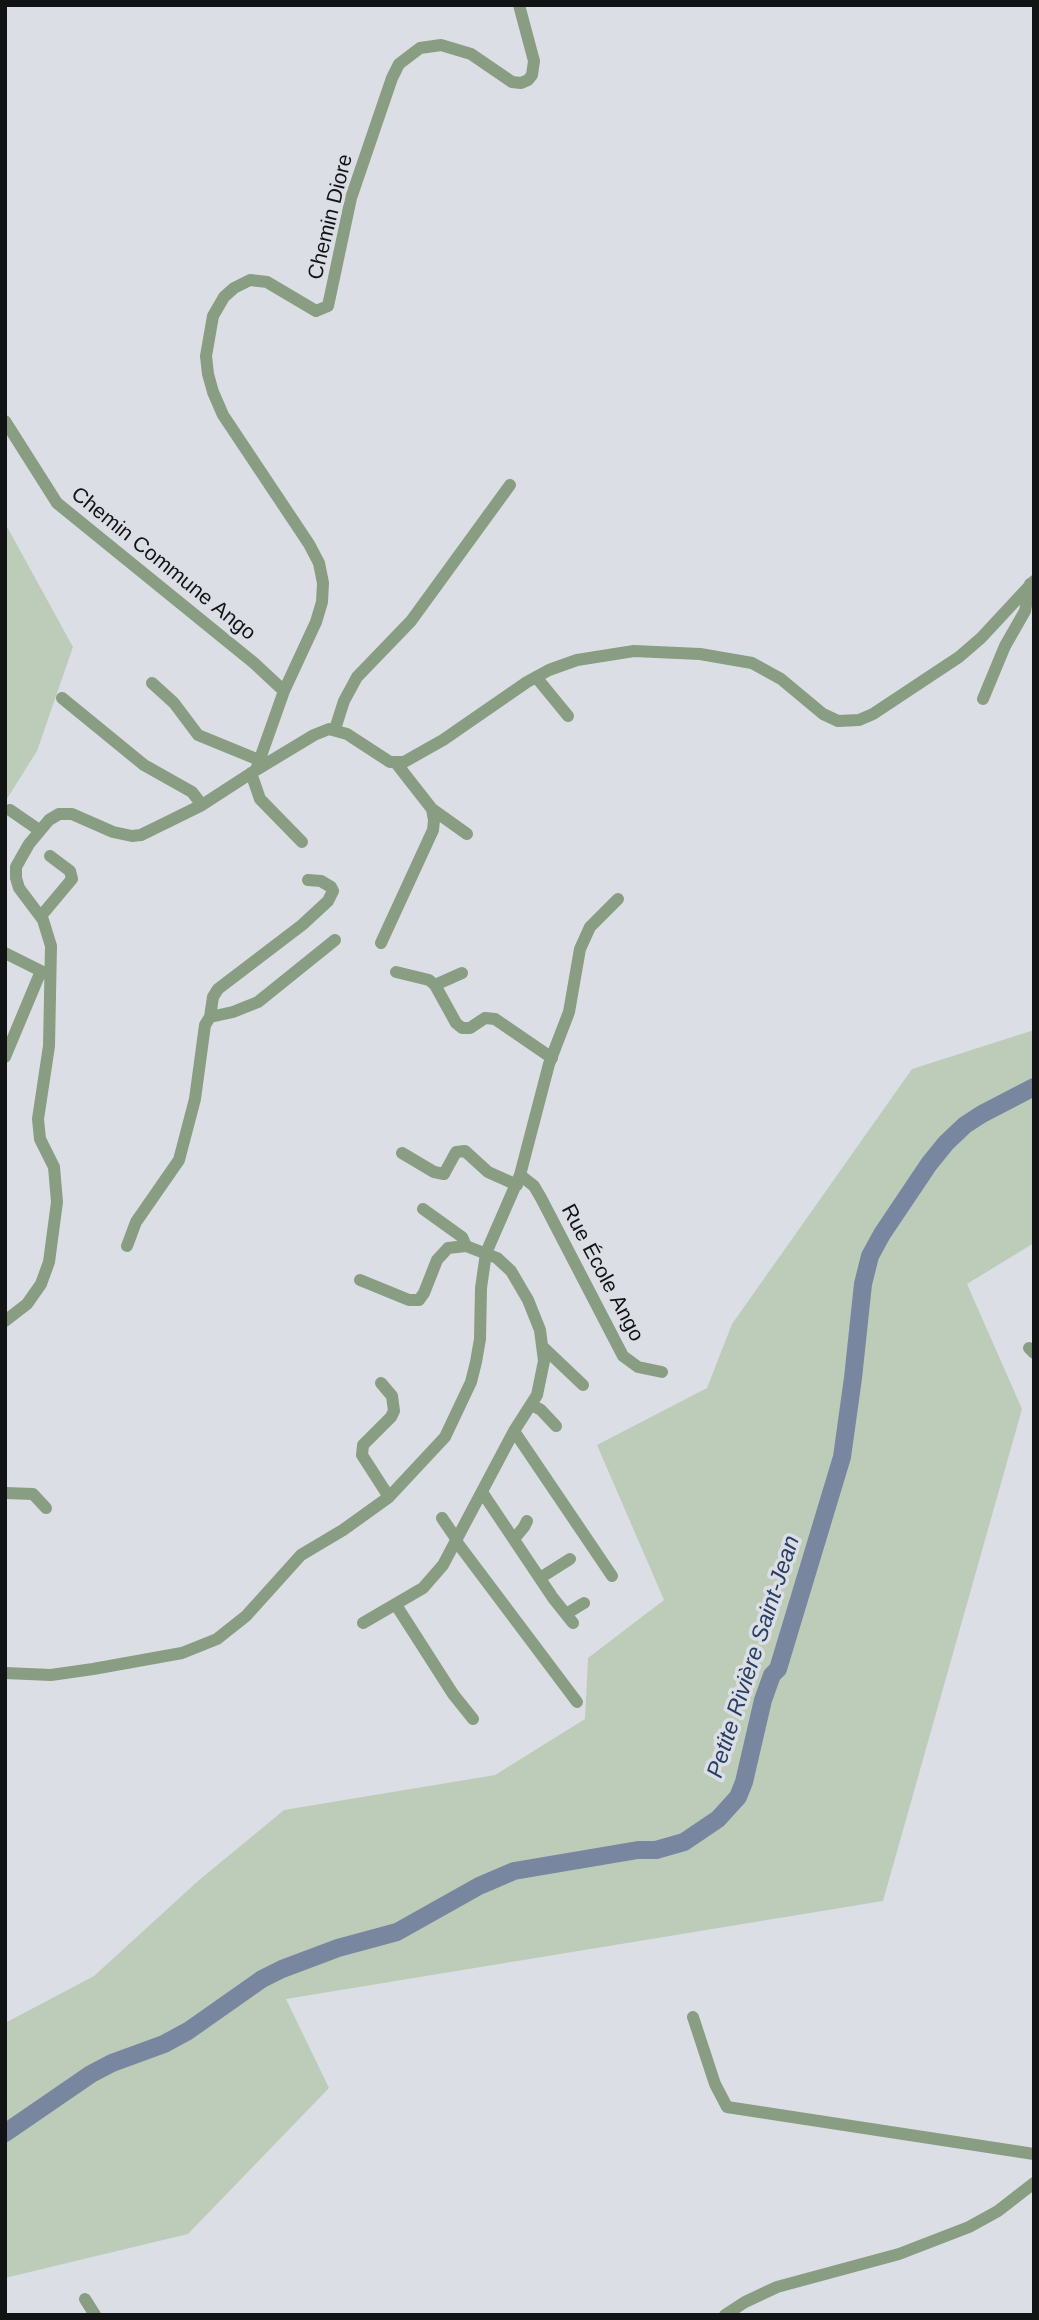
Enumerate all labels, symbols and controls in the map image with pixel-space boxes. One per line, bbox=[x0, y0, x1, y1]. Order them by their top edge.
street label: Chemin Diore bbox=[303, 152, 359, 282]
street label: Chemin Commune Ango bbox=[66, 482, 260, 646]
street label: Rue École Ango bbox=[555, 1200, 649, 1346]
water label: Petite Rivière Saint-Jean bbox=[702, 1532, 806, 1782]

